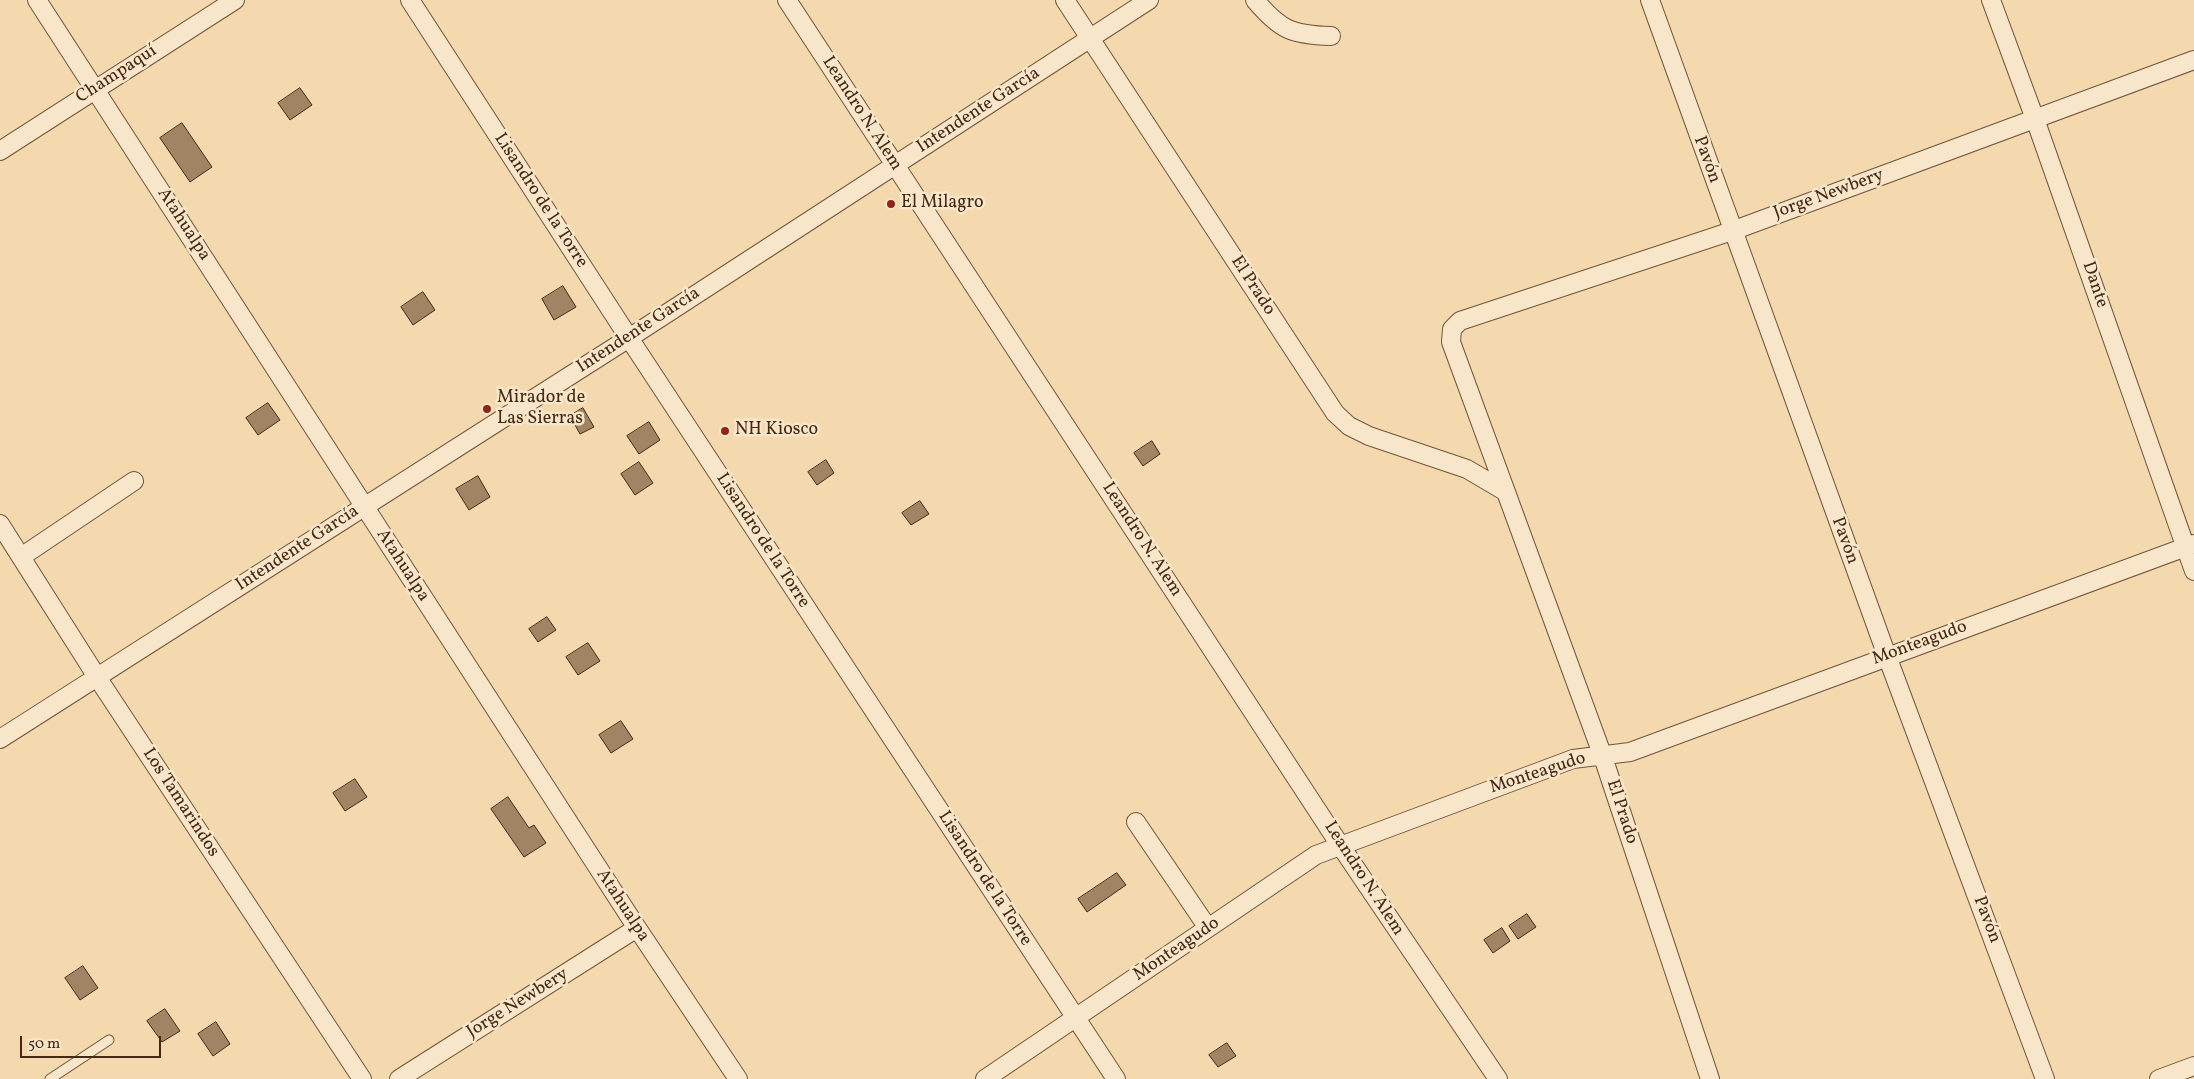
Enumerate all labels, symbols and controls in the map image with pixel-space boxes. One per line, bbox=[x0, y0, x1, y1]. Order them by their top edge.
street label: Champaquí bbox=[73, 41, 161, 109]
street label: Leandro N. Alem bbox=[816, 53, 906, 175]
street label: Intendente García bbox=[913, 63, 1045, 159]
street label: Lisandro de la Torre bbox=[488, 130, 592, 272]
street label: Pavón bbox=[1688, 134, 1724, 186]
street label: Jorge Newbery bbox=[1771, 165, 1887, 225]
street label: Atahualpa bbox=[152, 185, 214, 265]
place label: El Milagro bbox=[901, 193, 984, 215]
marker: El Milagro bbox=[885, 198, 897, 210]
street label: El Prado bbox=[1225, 252, 1279, 320]
street label: Dante bbox=[2076, 259, 2112, 311]
street label: Intendente García bbox=[573, 283, 705, 379]
place label: Mirador de Las Sierras bbox=[497, 388, 585, 430]
marker: Mirador de Las Sierras bbox=[481, 403, 493, 415]
place label: NH Kiosco bbox=[735, 420, 818, 442]
marker: NH Kiosco bbox=[719, 425, 731, 437]
street label: Lisandro de la Torre bbox=[710, 470, 814, 612]
street label: Leandro N. Alem bbox=[1096, 479, 1186, 601]
street label: Intendente García bbox=[232, 501, 364, 597]
street label: Pavón bbox=[1826, 515, 1862, 567]
street label: Atahualpa bbox=[371, 526, 433, 606]
street label: Monteagudo bbox=[1870, 617, 1970, 671]
street label: Los Tamarindos bbox=[137, 745, 223, 861]
street label: Monteagudo bbox=[1487, 748, 1589, 800]
street label: El Prado bbox=[1600, 777, 1642, 847]
street label: Lisandro de la Torre bbox=[932, 808, 1036, 950]
street label: Leandro N. Alem bbox=[1318, 818, 1408, 940]
street label: Atahualpa bbox=[591, 866, 653, 946]
street label: Pavón bbox=[1967, 893, 2005, 947]
street label: Monteagudo bbox=[1130, 913, 1224, 987]
street label: Jorge Newbery bbox=[463, 964, 573, 1044]
scale bar bbox=[22, 1026, 164, 1058]
text: 50 m bbox=[28, 1034, 60, 1055]

